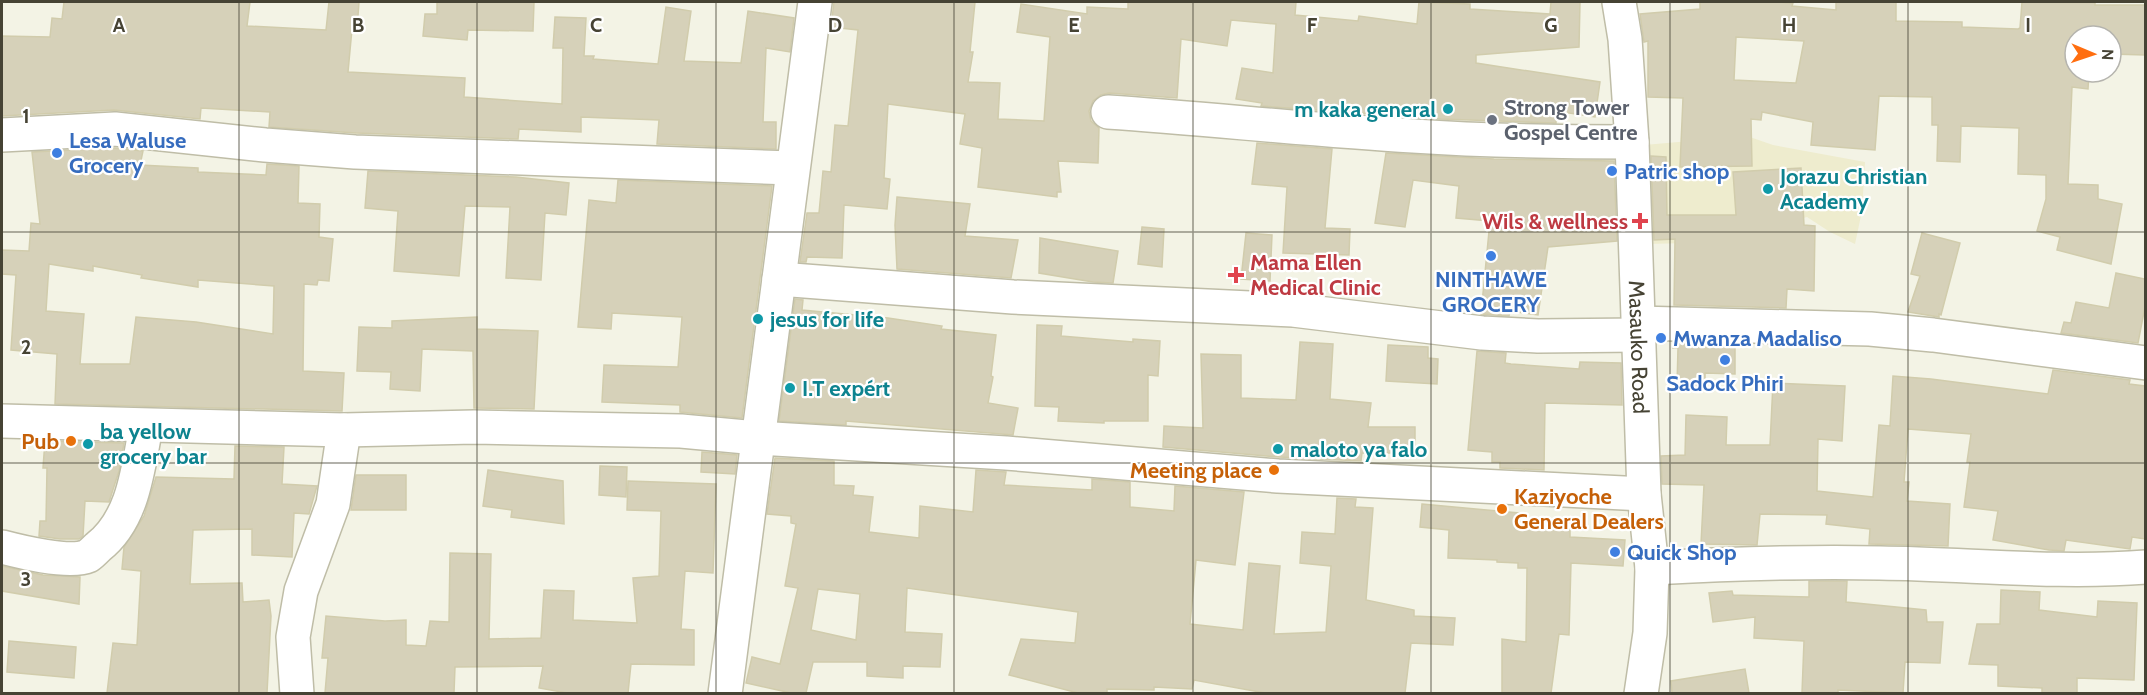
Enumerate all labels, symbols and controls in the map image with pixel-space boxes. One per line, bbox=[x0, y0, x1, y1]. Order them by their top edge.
text: A bbox=[113, 13, 126, 37]
text: B bbox=[352, 13, 364, 37]
text: C bbox=[590, 13, 602, 37]
text: D bbox=[828, 13, 842, 37]
text: E bbox=[1068, 13, 1080, 37]
text: F bbox=[1307, 13, 1318, 37]
text: G bbox=[1544, 13, 1558, 37]
text: H bbox=[1782, 13, 1796, 37]
text: I bbox=[2025, 13, 2031, 37]
north arrow bbox=[2063, 24, 2123, 84]
text: N bbox=[2098, 49, 2117, 60]
place label: Strong Tower Gospel Centre bbox=[1504, 94, 1637, 146]
place label: m kaka general bbox=[1294, 96, 1436, 123]
marker: m kaka general bbox=[1441, 102, 1455, 116]
text: 1 bbox=[22, 104, 30, 128]
marker: Strong Tower Gospel Centre bbox=[1485, 113, 1499, 127]
place label: Lesa Waluse Grocery bbox=[69, 127, 186, 179]
marker: Lesa Waluse Grocery bbox=[50, 146, 64, 160]
place label: Patric shop bbox=[1624, 158, 1729, 185]
place label: Jorazu Christian Academy bbox=[1779, 163, 1927, 215]
marker: Patric shop bbox=[1605, 164, 1619, 178]
marker: Jorazu Christian Academy bbox=[1761, 182, 1775, 196]
place label: Wils & wellness bbox=[1482, 208, 1628, 235]
marker: Wils & wellness bbox=[1633, 214, 1647, 228]
place label: Mama Ellen Medical Clinic bbox=[1250, 249, 1381, 301]
marker: NINTHAWE GROCERY bbox=[1484, 249, 1498, 263]
marker: Mama Ellen Medical Clinic bbox=[1227, 266, 1245, 284]
place label: NINTHAWE GROCERY bbox=[1435, 266, 1547, 318]
street label: Masauko Road bbox=[1623, 280, 1655, 414]
place label: jesus for life bbox=[769, 306, 884, 333]
marker: jesus for life bbox=[751, 312, 765, 326]
place label: Mwanza Madaliso bbox=[1673, 325, 1842, 352]
marker: Mwanza Madaliso bbox=[1654, 331, 1668, 345]
text: 2 bbox=[21, 335, 31, 359]
marker: Sadock Phiri bbox=[1718, 353, 1732, 367]
place label: Sadock Phiri bbox=[1666, 370, 1784, 397]
place label: I.T expért bbox=[802, 375, 891, 402]
marker: I.T expért bbox=[783, 381, 797, 395]
place label: ba yellow grocery bar bbox=[100, 418, 207, 470]
place label: Pub bbox=[21, 428, 59, 455]
marker: Pub bbox=[64, 434, 78, 448]
place label: maloto ya falo bbox=[1290, 436, 1427, 463]
marker: ba yellow grocery bar bbox=[81, 437, 95, 451]
marker: maloto ya falo bbox=[1271, 442, 1285, 456]
place label: Meeting place bbox=[1130, 457, 1262, 484]
marker: Meeting place bbox=[1267, 463, 1281, 477]
place label: Kaziyoche General Dealers bbox=[1514, 483, 1664, 535]
marker: Kaziyoche General Dealers bbox=[1495, 502, 1509, 516]
place label: Quick Shop bbox=[1627, 539, 1737, 566]
marker: Quick Shop bbox=[1608, 545, 1622, 559]
text: 3 bbox=[21, 567, 31, 591]

